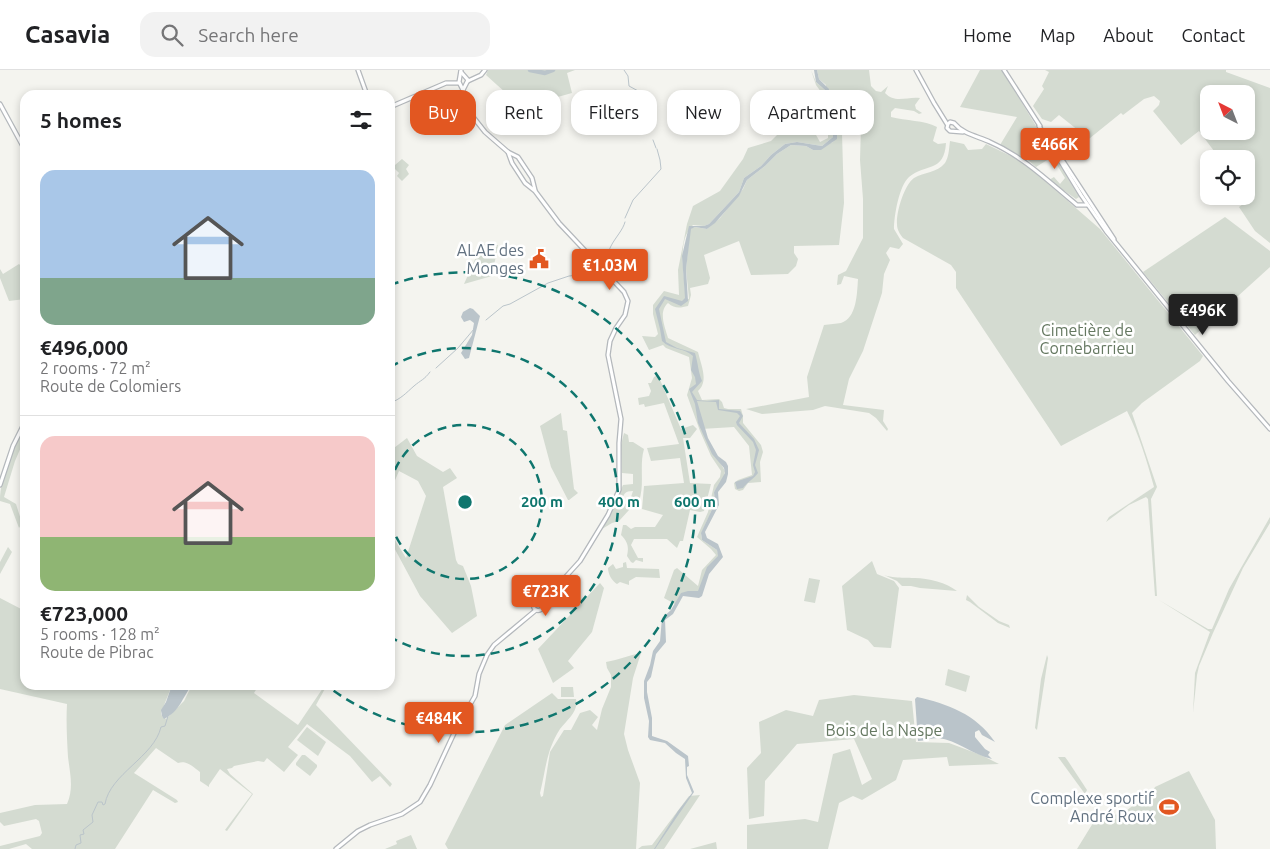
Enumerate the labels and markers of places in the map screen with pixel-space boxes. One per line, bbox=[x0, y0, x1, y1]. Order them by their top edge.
pin: €466K bbox=[1020, 128, 1090, 170]
place label: ALAE des Monges bbox=[457, 241, 524, 277]
public building icon: ALAE des Monges bbox=[528, 248, 550, 270]
pin: €1.03M bbox=[569, 248, 651, 291]
pin: €496K bbox=[1168, 294, 1238, 336]
centre of rings bbox=[456, 493, 474, 511]
pin: €723K bbox=[511, 574, 581, 617]
pin: €484K bbox=[404, 702, 474, 744]
place label: Complexe sportif André Roux bbox=[1030, 789, 1155, 825]
sports icon: Complexe sportif André Roux bbox=[1158, 796, 1180, 818]

